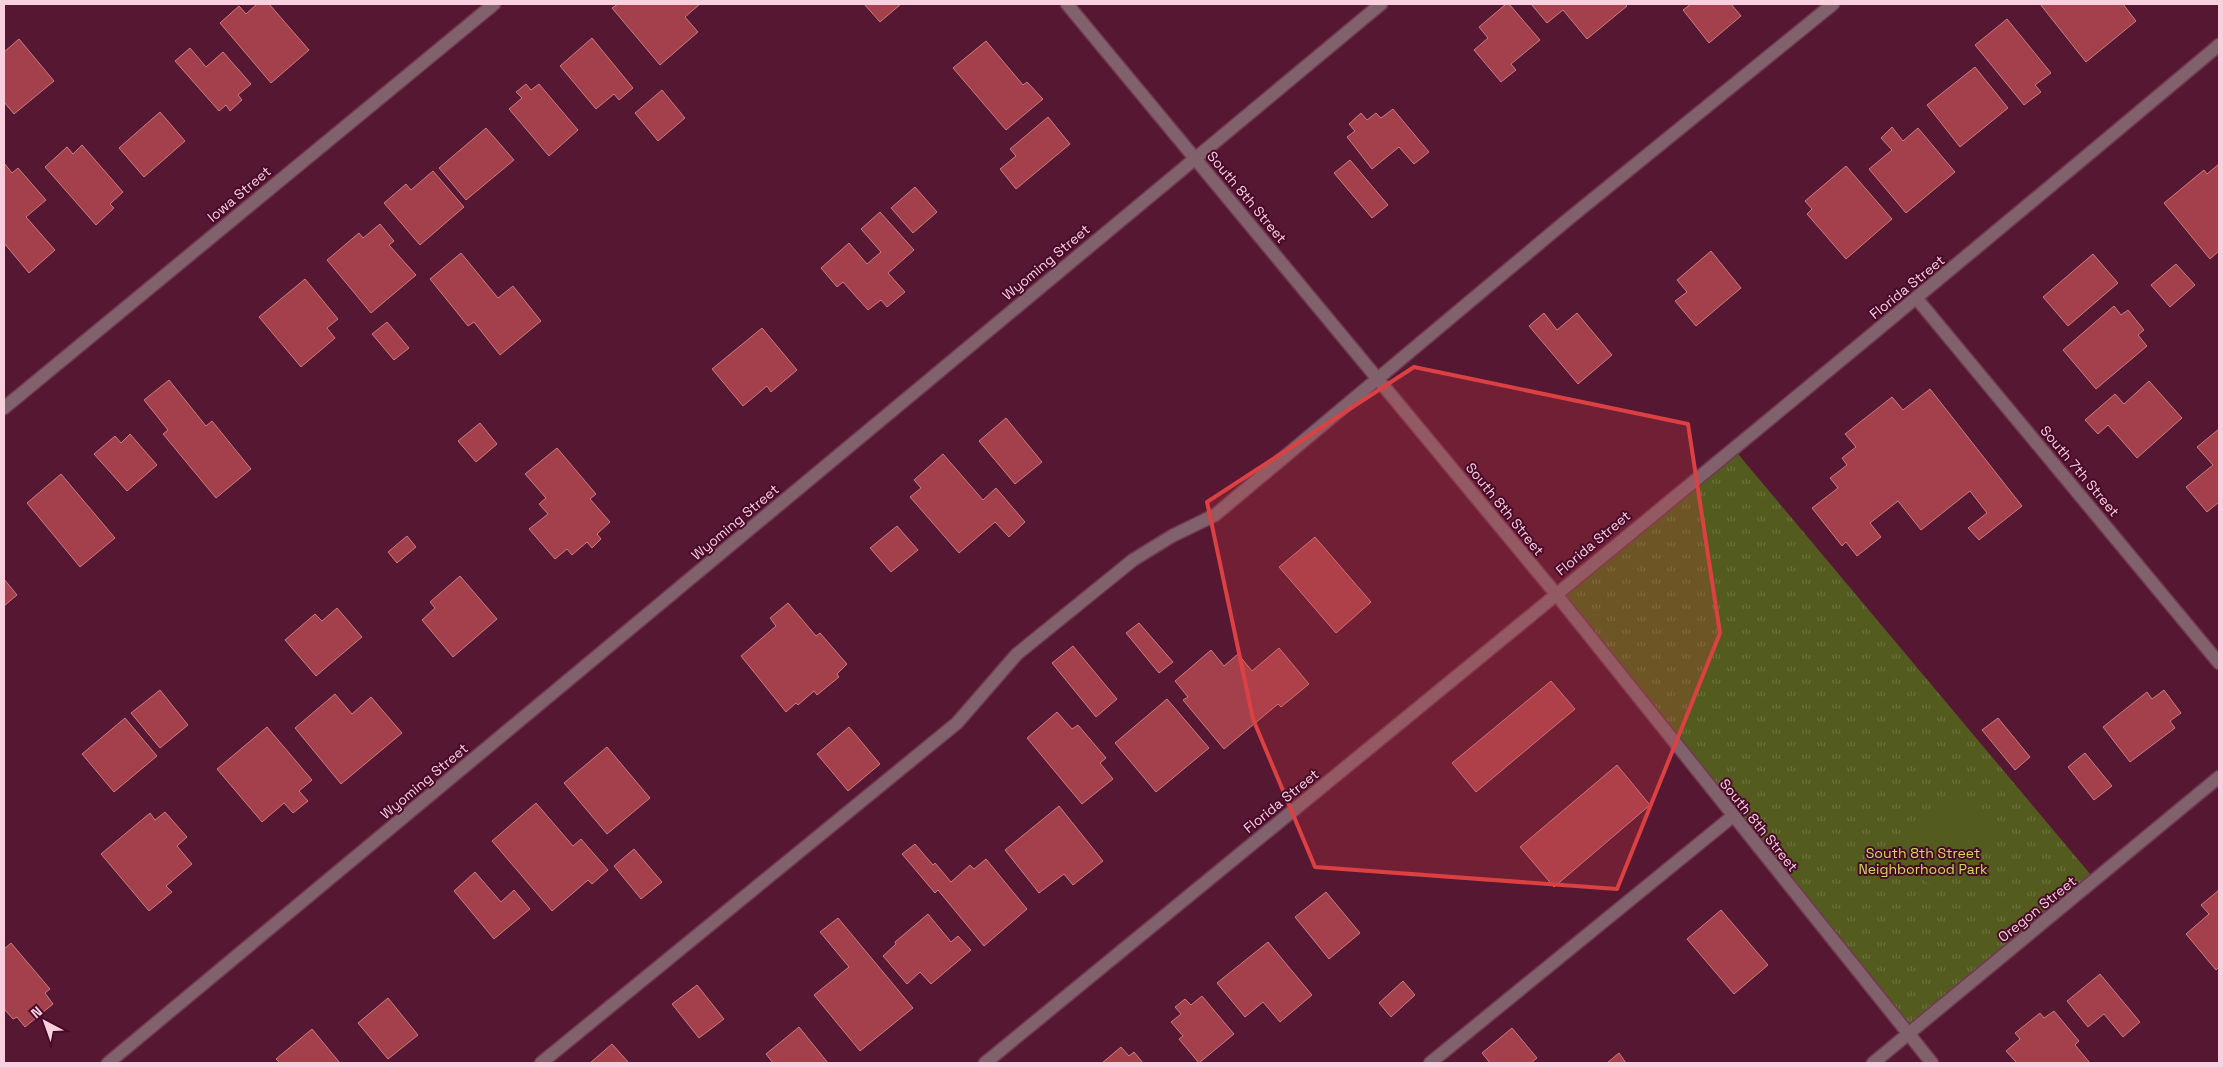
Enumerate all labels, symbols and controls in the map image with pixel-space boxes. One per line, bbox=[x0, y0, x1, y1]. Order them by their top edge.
street label: South 8th Street bbox=[1203, 147, 1291, 247]
street label: Iowa Street bbox=[204, 162, 274, 226]
street label: Wyoming Street bbox=[999, 220, 1093, 304]
street label: Florida Street bbox=[1866, 251, 1948, 323]
street label: South 7th Street bbox=[2037, 422, 2123, 520]
street label: South 8th Street bbox=[1462, 459, 1548, 559]
street label: Wyoming Street bbox=[688, 480, 782, 564]
street label: Florida Street bbox=[1552, 507, 1634, 579]
street label: Wyoming Street bbox=[377, 739, 471, 823]
street label: Florida Street bbox=[1240, 765, 1322, 837]
street label: South 8th Street bbox=[1716, 775, 1802, 875]
park label: South 8th Street Neighborhood Park bbox=[1858, 844, 1988, 878]
street label: Oregon Street bbox=[1994, 872, 2080, 946]
north arrow bbox=[20, 997, 70, 1047]
text: N bbox=[27, 1002, 46, 1022]

